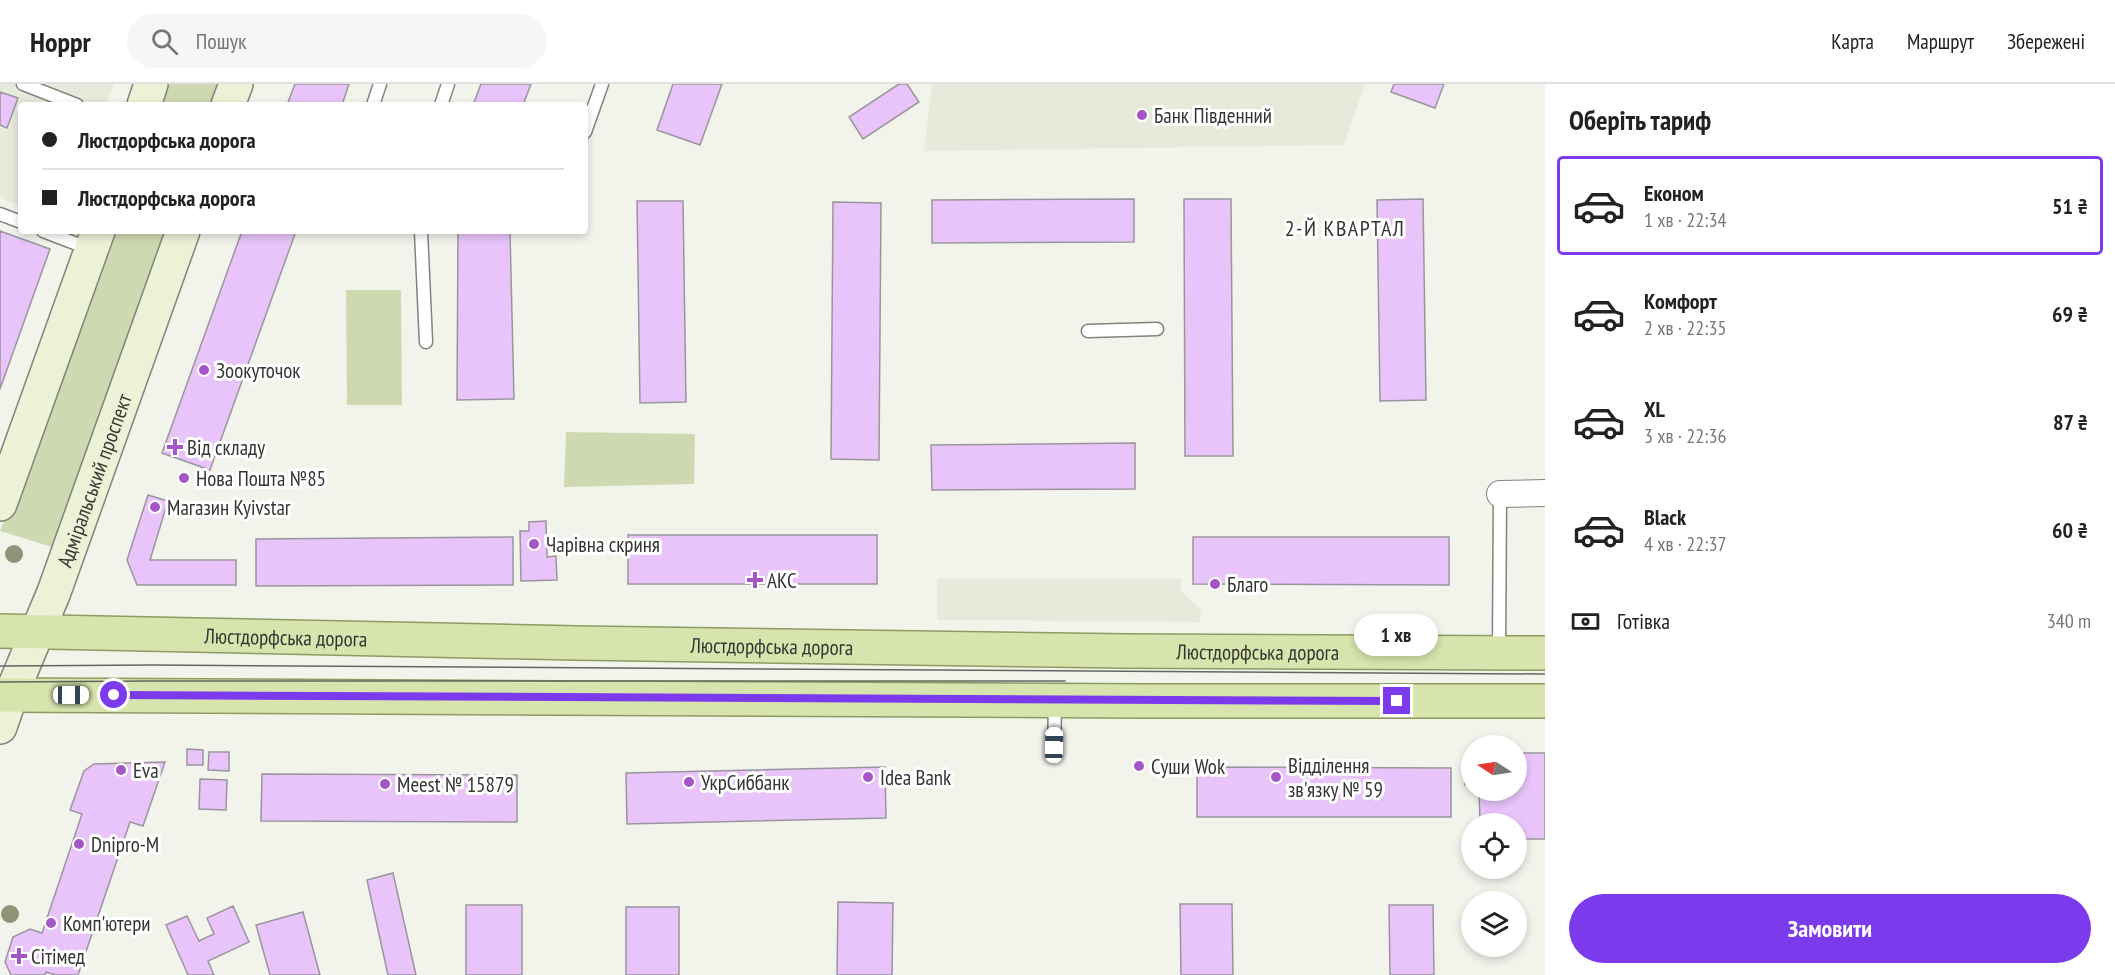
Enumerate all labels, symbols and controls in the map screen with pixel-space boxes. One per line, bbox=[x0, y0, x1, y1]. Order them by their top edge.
search box bbox=[127, 14, 547, 68]
text: Hoppr bbox=[30, 23, 91, 60]
icon: search bbox=[148, 25, 181, 58]
text: Пошук bbox=[196, 27, 247, 55]
text: Карта bbox=[1831, 28, 1874, 55]
text: Маршрут bbox=[1907, 28, 1974, 55]
text: Збережені bbox=[2007, 28, 2085, 55]
place label: Банк Південний bbox=[1154, 102, 1272, 129]
text: Оберіть тариф bbox=[1569, 103, 1711, 137]
marker: Банк Південний bbox=[1135, 108, 1149, 122]
text: Люстдорфська дорога bbox=[78, 126, 256, 154]
icon: car bbox=[1572, 179, 1626, 233]
text: Економ bbox=[1644, 179, 1704, 207]
text: Люстдорфська дорога bbox=[78, 184, 256, 212]
text: 51 ₴ bbox=[2052, 192, 2088, 220]
text: 1 хв · 22:34 bbox=[1644, 207, 1726, 233]
district label: 2-Й КВАРТАЛ bbox=[1285, 214, 1405, 242]
icon: car bbox=[1572, 287, 1626, 341]
text: Комфорт bbox=[1644, 287, 1717, 315]
text: 69 ₴ bbox=[2052, 300, 2088, 328]
text: 2 хв · 22:35 bbox=[1644, 315, 1726, 341]
place label: Зоокуточок bbox=[216, 357, 300, 384]
marker: Зоокуточок bbox=[197, 363, 211, 377]
street label: Адміральський проспект bbox=[51, 390, 137, 571]
icon: car bbox=[1572, 395, 1626, 449]
text: XL bbox=[1644, 395, 1665, 423]
text: 87 ₴ bbox=[2053, 408, 2088, 436]
text: 3 хв · 22:36 bbox=[1644, 423, 1726, 449]
place label: Від складу bbox=[187, 434, 265, 461]
marker: Від складу bbox=[168, 440, 182, 454]
place label: Нова Пошта №85 bbox=[196, 465, 326, 492]
marker: Нова Пошта №85 bbox=[177, 471, 191, 485]
place label: Магазин Kyivstar bbox=[167, 494, 291, 521]
marker: Магазин Kyivstar bbox=[148, 500, 162, 514]
icon: car bbox=[1572, 503, 1626, 557]
text: Black bbox=[1644, 503, 1686, 531]
text: 60 ₴ bbox=[2052, 516, 2088, 544]
place label: Чарівна скриня bbox=[546, 531, 660, 558]
text: 4 хв · 22:37 bbox=[1644, 531, 1726, 557]
marker: Чарівна скриня bbox=[527, 537, 541, 551]
place label: АКС bbox=[767, 567, 797, 594]
place label: Благо bbox=[1227, 571, 1268, 598]
marker: АКС bbox=[748, 573, 762, 587]
marker: Благо bbox=[1208, 577, 1222, 591]
icon: cash bbox=[1569, 605, 1602, 638]
text: Готівка bbox=[1617, 607, 1670, 635]
text: 340 m bbox=[2047, 608, 2091, 634]
callout: 1 хв bbox=[1355, 614, 1439, 656]
street label: Люстдорфська дорога bbox=[203, 622, 368, 652]
text: 1 хв bbox=[1381, 622, 1411, 648]
street label: Люстдорфська дорога bbox=[689, 631, 854, 661]
street label: Люстдорфська дорога bbox=[1175, 638, 1339, 666]
route start bbox=[100, 681, 127, 708]
car bbox=[53, 686, 89, 704]
route end bbox=[1383, 687, 1410, 714]
car bbox=[1045, 727, 1063, 763]
north arrow bbox=[1461, 735, 1527, 801]
map controls bbox=[1461, 735, 1527, 957]
place label: Відділення зв'язку № 59 bbox=[1288, 752, 1383, 803]
place label: Суши Wok bbox=[1151, 753, 1225, 780]
place label: Eva bbox=[133, 757, 159, 784]
marker: Суши Wok bbox=[1132, 759, 1146, 773]
marker: Eva bbox=[114, 763, 128, 777]
place label: Idea Bank bbox=[880, 764, 951, 791]
place label: УкрСиббанк bbox=[701, 769, 789, 796]
marker: Idea Bank bbox=[861, 770, 875, 784]
marker: Відділення зв'язку № 59 bbox=[1269, 770, 1283, 784]
place label: Meest № 15879 bbox=[397, 771, 514, 798]
marker: УкрСиббанк bbox=[682, 775, 696, 789]
marker: Meest № 15879 bbox=[378, 777, 392, 791]
button: locate bbox=[1461, 813, 1527, 879]
place label: Dnipro-M bbox=[91, 831, 159, 858]
marker: Dnipro-M bbox=[72, 837, 86, 851]
button: layers bbox=[1461, 891, 1527, 957]
button: Замовити bbox=[1569, 894, 2091, 963]
place label: Комп'ютери bbox=[63, 910, 151, 937]
marker: Комп'ютери bbox=[44, 916, 58, 930]
place label: Сітімед bbox=[31, 943, 85, 970]
marker: Сітімед bbox=[12, 949, 26, 963]

